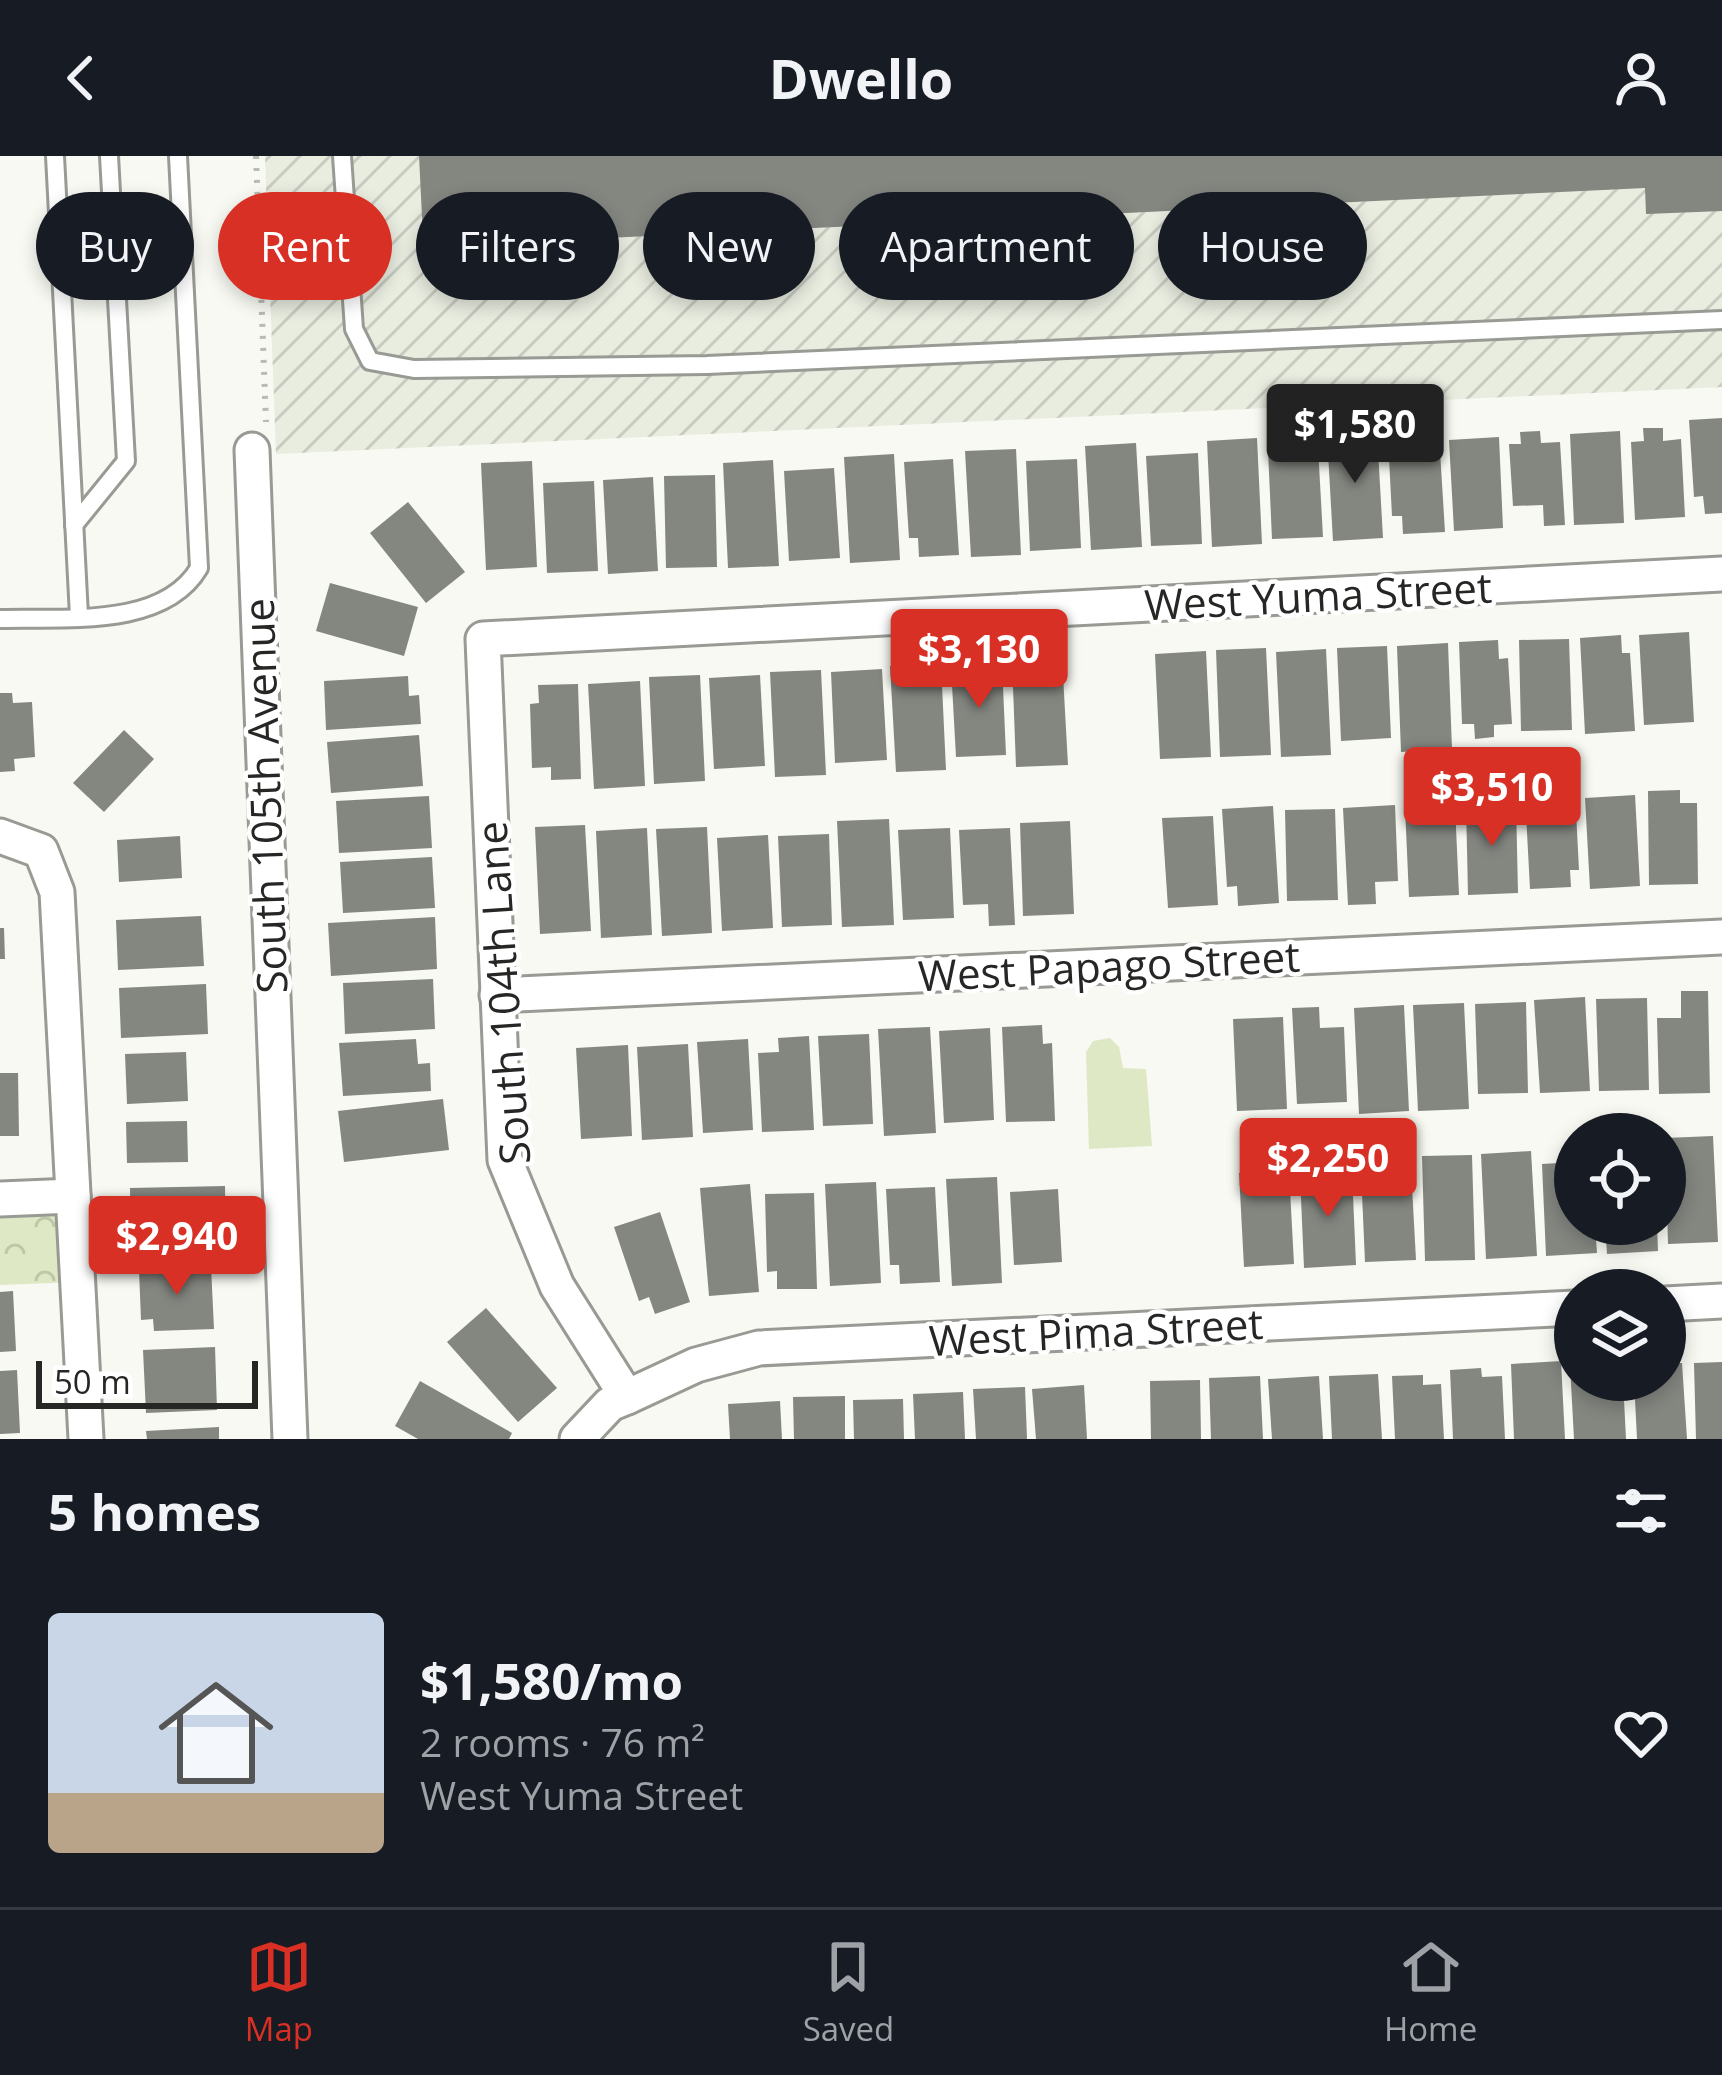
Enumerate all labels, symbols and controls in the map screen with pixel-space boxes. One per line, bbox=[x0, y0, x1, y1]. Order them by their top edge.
text: Dwello bbox=[769, 41, 953, 115]
icon: back bbox=[48, 45, 114, 111]
icon: person bbox=[1608, 45, 1674, 111]
chip: Buy bbox=[36, 192, 194, 300]
chip: Rent bbox=[218, 192, 392, 300]
chip: Filters bbox=[416, 192, 619, 300]
chip: New bbox=[643, 192, 815, 300]
chip: Apartment bbox=[839, 192, 1134, 300]
chip: House bbox=[1158, 192, 1367, 300]
pin: $1,580 bbox=[1257, 384, 1453, 486]
text: $1,580 bbox=[1294, 396, 1416, 449]
street label: West Yuma Street bbox=[1143, 557, 1493, 633]
street label: South 105th Avenue bbox=[229, 597, 299, 995]
pin: $3,130 bbox=[881, 609, 1077, 711]
text: $3,130 bbox=[918, 621, 1040, 674]
pin: $3,510 bbox=[1394, 747, 1590, 849]
text: $3,510 bbox=[1431, 759, 1553, 812]
street label: South 104th Lane bbox=[462, 819, 542, 1167]
street label: West Papago Street bbox=[917, 927, 1301, 1003]
map controls bbox=[1554, 1113, 1686, 1401]
button: locate bbox=[1554, 1113, 1686, 1245]
pin: $2,250 bbox=[1230, 1118, 1426, 1220]
text: $2,250 bbox=[1267, 1130, 1389, 1183]
pin: $2,940 bbox=[79, 1196, 275, 1298]
text: $2,940 bbox=[116, 1208, 238, 1261]
button: layers bbox=[1554, 1269, 1686, 1401]
street label: West Pima Street bbox=[927, 1294, 1265, 1368]
scale bar bbox=[36, 1355, 258, 1408]
text: 50 m bbox=[54, 1359, 131, 1404]
text: 5 homes bbox=[48, 1476, 261, 1546]
icon: filters bbox=[1608, 1478, 1674, 1544]
text: $1,580/mo bbox=[420, 1645, 683, 1715]
icon: home bbox=[144, 1661, 288, 1805]
icon: heart bbox=[1608, 1700, 1674, 1766]
text: 2 rooms · 76 m² bbox=[420, 1715, 705, 1768]
text: West Yuma Street bbox=[420, 1768, 743, 1821]
tab: Map bbox=[245, 1934, 313, 2051]
tab: Saved bbox=[803, 1934, 894, 2051]
tab: Home bbox=[1384, 1934, 1477, 2051]

